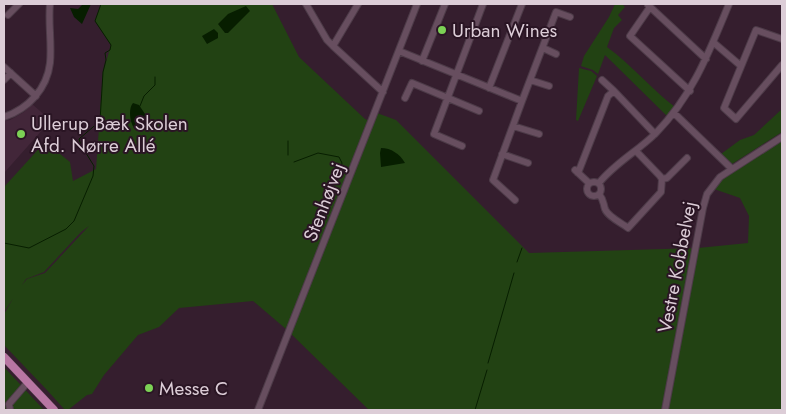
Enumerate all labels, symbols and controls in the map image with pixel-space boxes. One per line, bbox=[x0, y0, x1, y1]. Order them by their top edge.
place label: Urban Wines bbox=[452, 17, 558, 44]
marker: Urban Wines bbox=[436, 24, 448, 36]
place label: Ullerup Bæk Skolen Afd. Nørre Allé bbox=[31, 110, 188, 159]
marker: Ullerup Bæk Skolen Afd. Nørre Allé bbox=[15, 128, 27, 140]
street label: Stenhøjvej bbox=[297, 159, 351, 245]
street label: Vestre Kobbelvej bbox=[651, 199, 703, 335]
place label: Messe C bbox=[159, 375, 228, 402]
marker: Messe C bbox=[143, 382, 155, 394]

